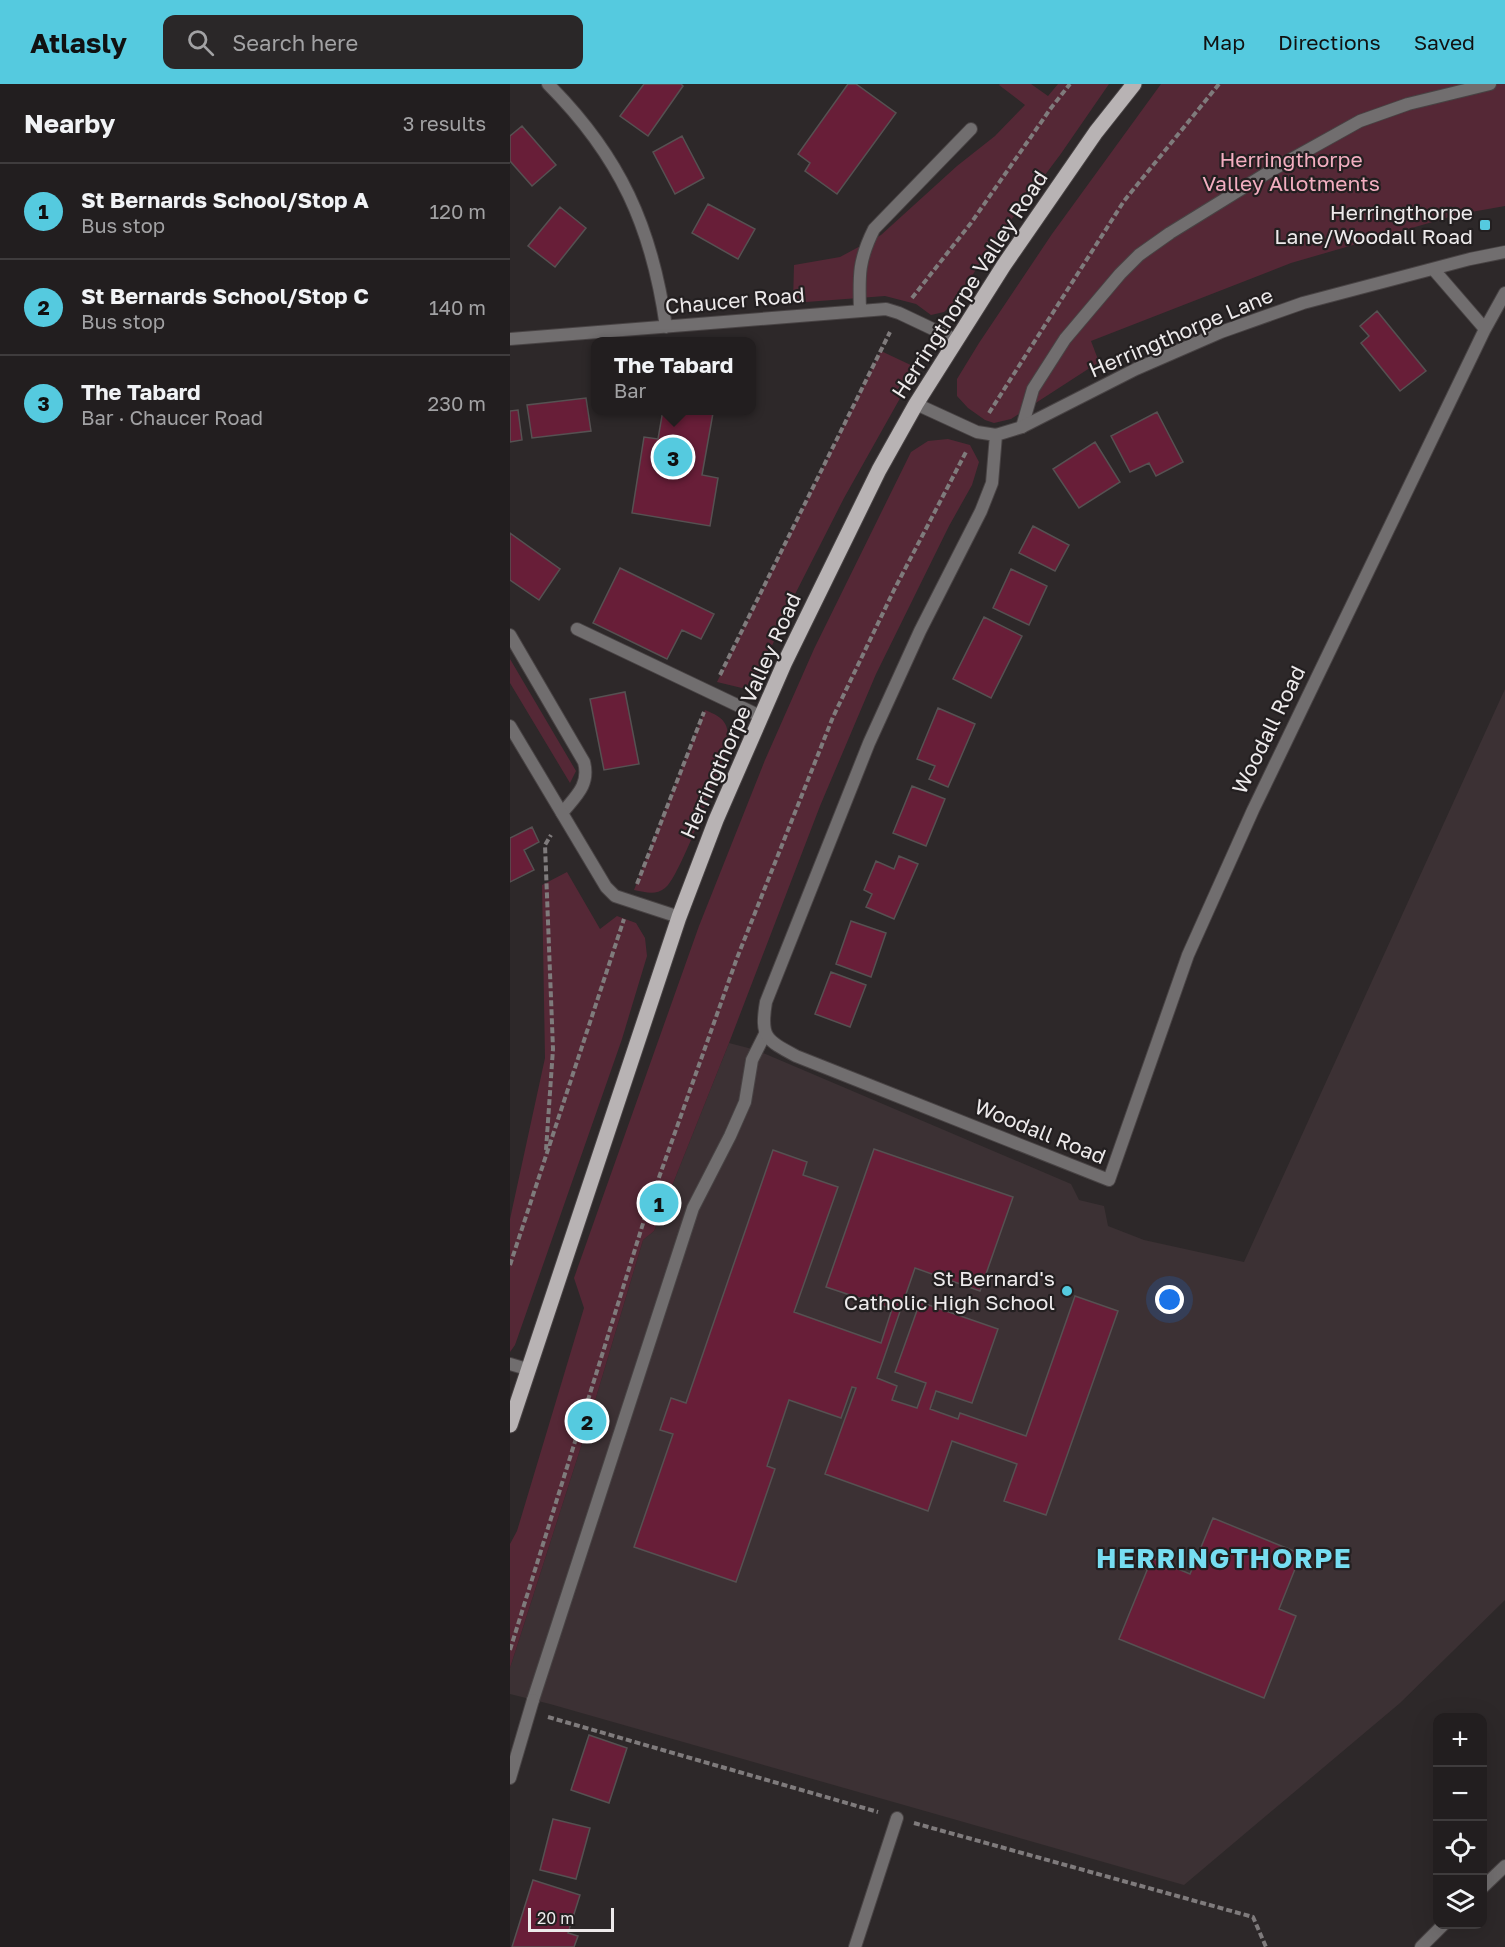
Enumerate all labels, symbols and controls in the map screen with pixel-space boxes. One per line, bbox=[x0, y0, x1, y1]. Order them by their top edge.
search box bbox=[163, 15, 583, 69]
text: Atlasly bbox=[30, 26, 127, 59]
icon: search bbox=[184, 26, 217, 59]
text: Search here bbox=[232, 29, 358, 56]
text: Map bbox=[1202, 29, 1245, 55]
text: Directions bbox=[1278, 29, 1381, 55]
text: Saved bbox=[1414, 29, 1475, 55]
text: Nearby bbox=[24, 108, 115, 139]
text: 3 results bbox=[403, 111, 486, 135]
park label: Herringthorpe Valley Allotments bbox=[1202, 146, 1380, 196]
street label: Herringthorpe Valley Road bbox=[886, 166, 1053, 403]
text: St Bernards School/Stop A bbox=[81, 186, 369, 213]
text: 1 bbox=[38, 199, 49, 223]
text: 120 m bbox=[430, 199, 486, 223]
place label: Herringthorpe Lane/Woodall Road bbox=[1274, 199, 1473, 249]
text: Bus stop bbox=[81, 213, 165, 237]
marker: Herringthorpe Lane/Woodall Road bbox=[1478, 218, 1492, 232]
street label: Chaucer Road bbox=[664, 281, 806, 319]
text: St Bernards School/Stop C bbox=[81, 282, 369, 309]
street label: Herringthorpe Lane bbox=[1085, 282, 1277, 383]
text: 2 bbox=[37, 295, 50, 319]
text: 140 m bbox=[429, 295, 486, 319]
text: Bus stop bbox=[81, 309, 165, 333]
popup bbox=[591, 337, 756, 415]
text: The Tabard bbox=[614, 351, 733, 378]
text: The Tabard bbox=[81, 378, 200, 405]
text: Bar bbox=[614, 378, 646, 402]
text: 3 bbox=[37, 391, 50, 415]
text: 230 m bbox=[428, 391, 486, 415]
text: Bar · Chaucer Road bbox=[81, 405, 263, 429]
pin: 3 bbox=[654, 434, 692, 479]
street label: Herringthorpe Valley Road bbox=[674, 589, 806, 843]
street label: Woodall Road bbox=[1226, 661, 1310, 798]
street label: Woodall Road bbox=[971, 1093, 1110, 1169]
pin: 1 bbox=[640, 1180, 678, 1226]
place label: St Bernard's Catholic High School bbox=[844, 1265, 1055, 1315]
marker: St Bernard's Catholic High School bbox=[1060, 1284, 1074, 1298]
your location bbox=[1155, 1285, 1184, 1314]
pin: 2 bbox=[568, 1398, 607, 1444]
district label: HERRINGTHORPE bbox=[1096, 1542, 1352, 1574]
map controls bbox=[1433, 1713, 1487, 1929]
button: + bbox=[1433, 1713, 1487, 1767]
button: − bbox=[1433, 1767, 1487, 1821]
button: locate bbox=[1433, 1821, 1487, 1875]
button: layers bbox=[1433, 1875, 1487, 1929]
scale bar bbox=[528, 1905, 614, 1932]
text: 20 m bbox=[537, 1908, 574, 1928]

